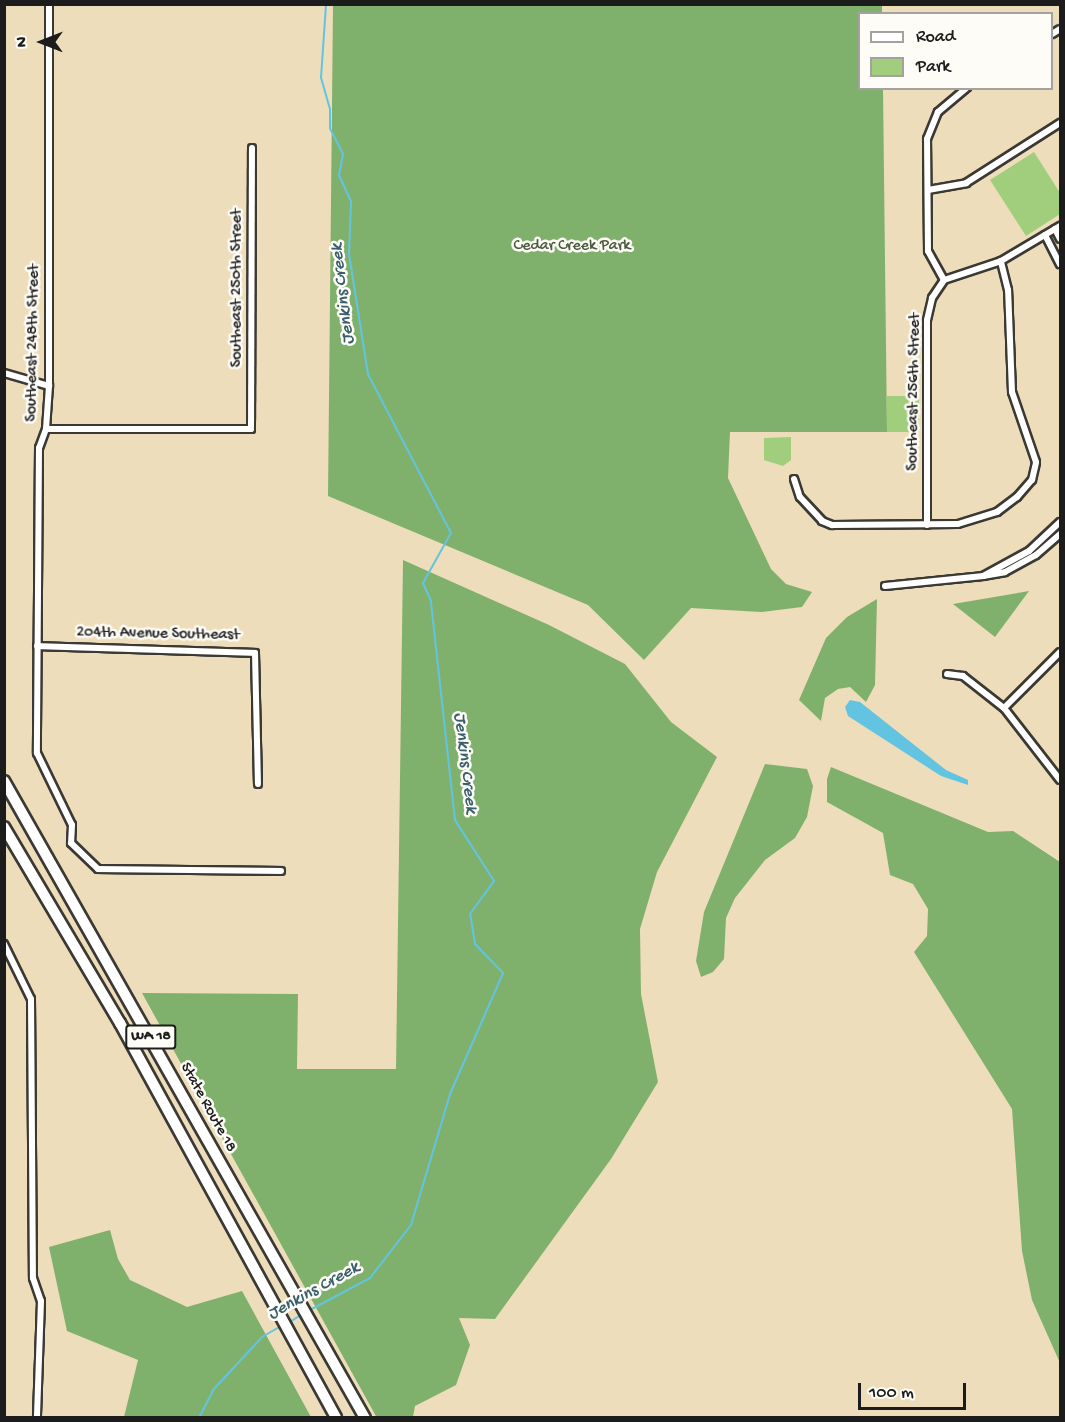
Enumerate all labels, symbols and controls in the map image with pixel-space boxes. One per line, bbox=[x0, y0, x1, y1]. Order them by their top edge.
north arrow bbox=[12, 12, 72, 72]
legend bbox=[858, 12, 1053, 90]
text: Road bbox=[916, 27, 955, 48]
text: N bbox=[14, 37, 33, 47]
text: Park bbox=[916, 57, 950, 78]
street label: Southeast 250th Street bbox=[228, 209, 248, 367]
park label: Cedar Creek Park bbox=[514, 237, 630, 257]
water label: Jenkins Creek bbox=[327, 242, 361, 346]
street label: Southeast 248th Street bbox=[23, 264, 45, 422]
street label: Southeast 256th Street bbox=[904, 313, 926, 471]
street label: 204th Avenue Southeast bbox=[76, 624, 240, 646]
water label: Jenkins Creek bbox=[447, 711, 481, 815]
road number: WA 18 bbox=[124, 1025, 178, 1049]
street label: State Route 18 bbox=[175, 1060, 239, 1156]
water label: Jenkins Creek bbox=[264, 1258, 364, 1326]
scale bar bbox=[861, 1371, 969, 1409]
text: 100 m bbox=[869, 1383, 914, 1404]

